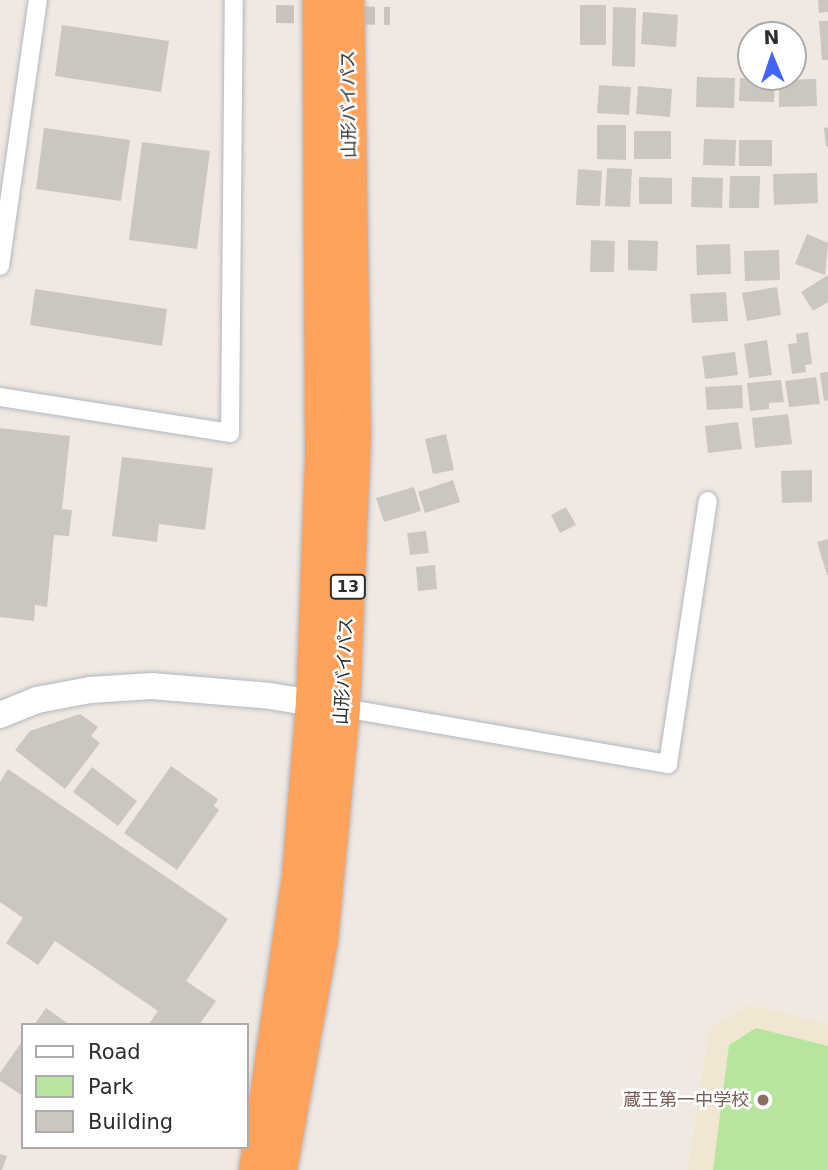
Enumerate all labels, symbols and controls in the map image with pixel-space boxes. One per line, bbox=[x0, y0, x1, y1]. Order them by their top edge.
north arrow bbox=[737, 21, 807, 91]
text: N bbox=[763, 26, 780, 48]
street label: 山形バイパス bbox=[337, 50, 361, 158]
road number: 13 bbox=[329, 574, 367, 600]
street label: 山形バイパス bbox=[330, 617, 358, 725]
legend bbox=[21, 1023, 248, 1149]
text: Road bbox=[88, 1040, 141, 1064]
text: Park bbox=[88, 1075, 133, 1099]
place label: 蔵王第一中学校 bbox=[623, 1089, 749, 1111]
marker: 蔵王第一中学校 bbox=[755, 1092, 771, 1108]
text: Building bbox=[88, 1110, 173, 1134]

